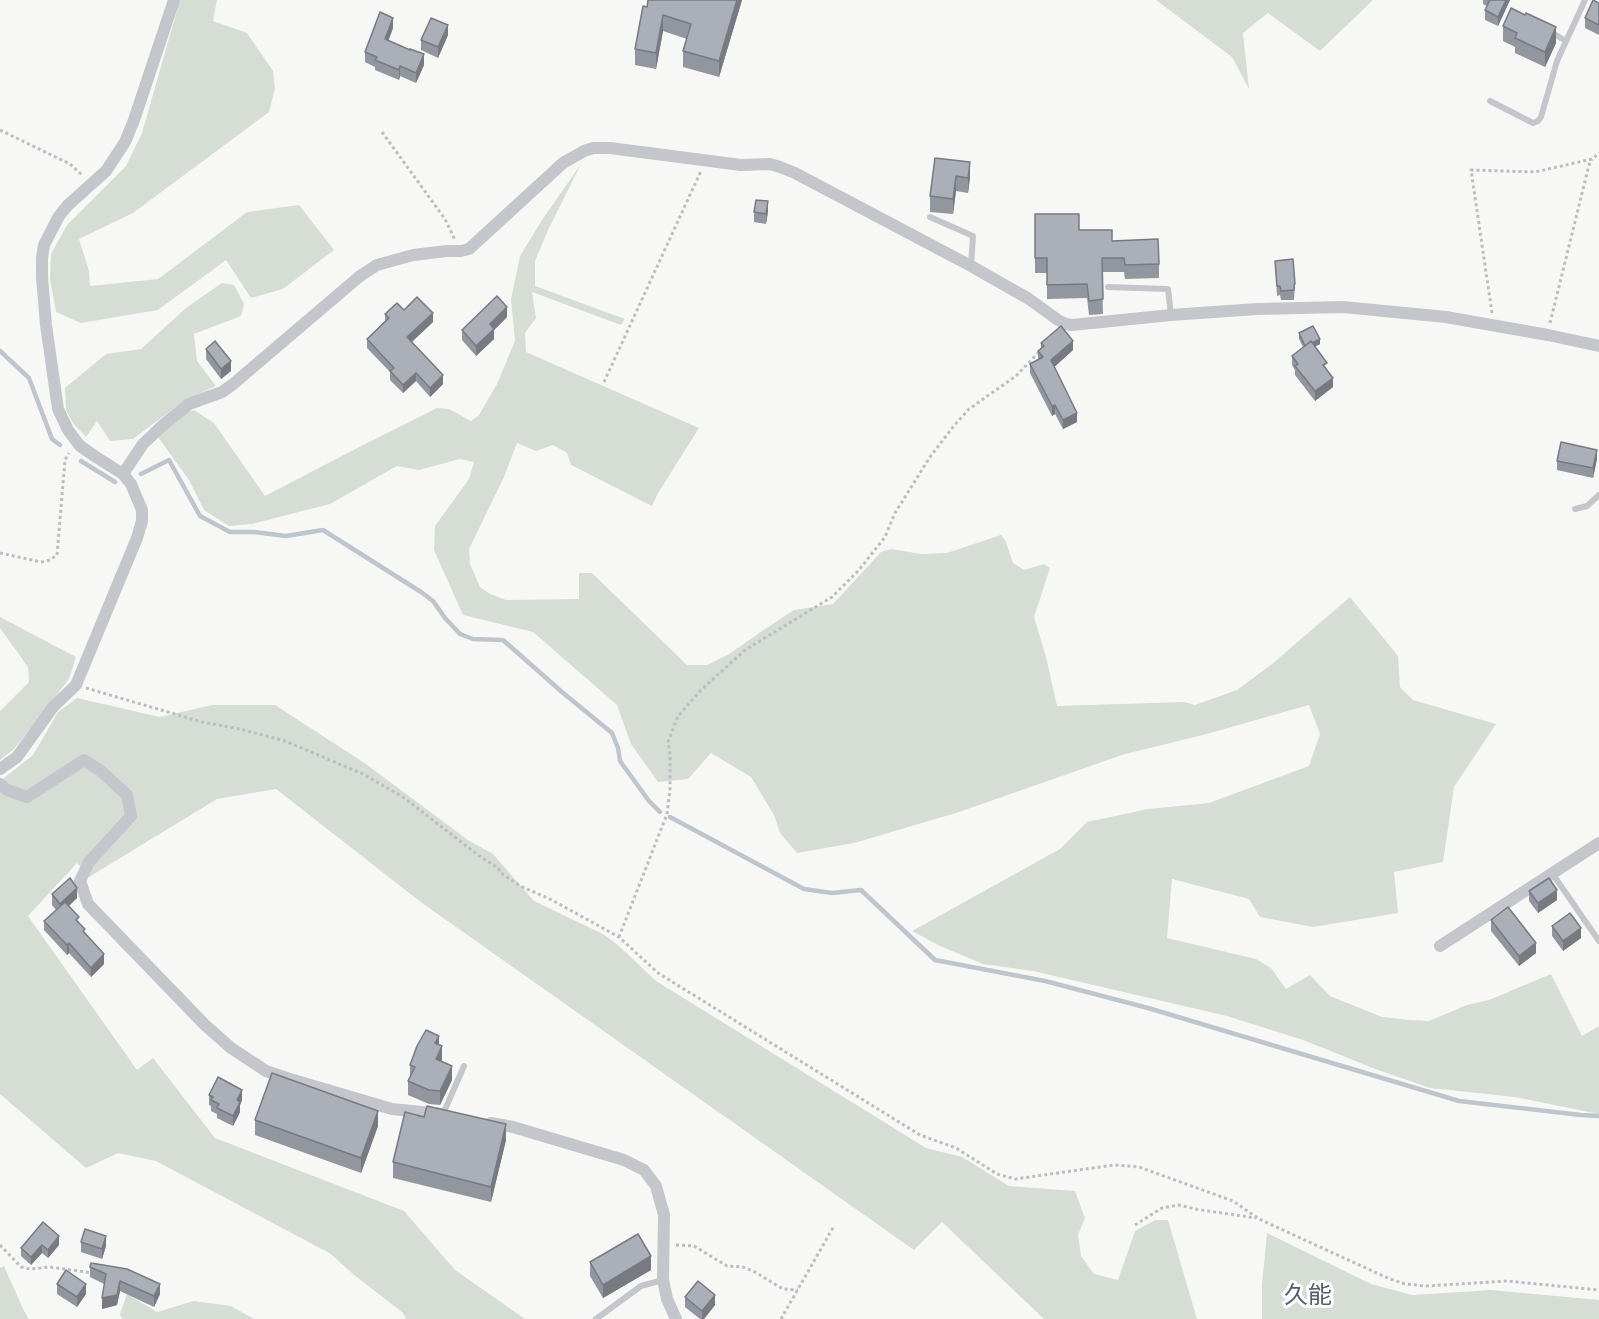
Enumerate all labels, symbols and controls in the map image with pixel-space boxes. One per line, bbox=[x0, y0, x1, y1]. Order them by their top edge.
district label: 久能 bbox=[1284, 1283, 1332, 1311]

